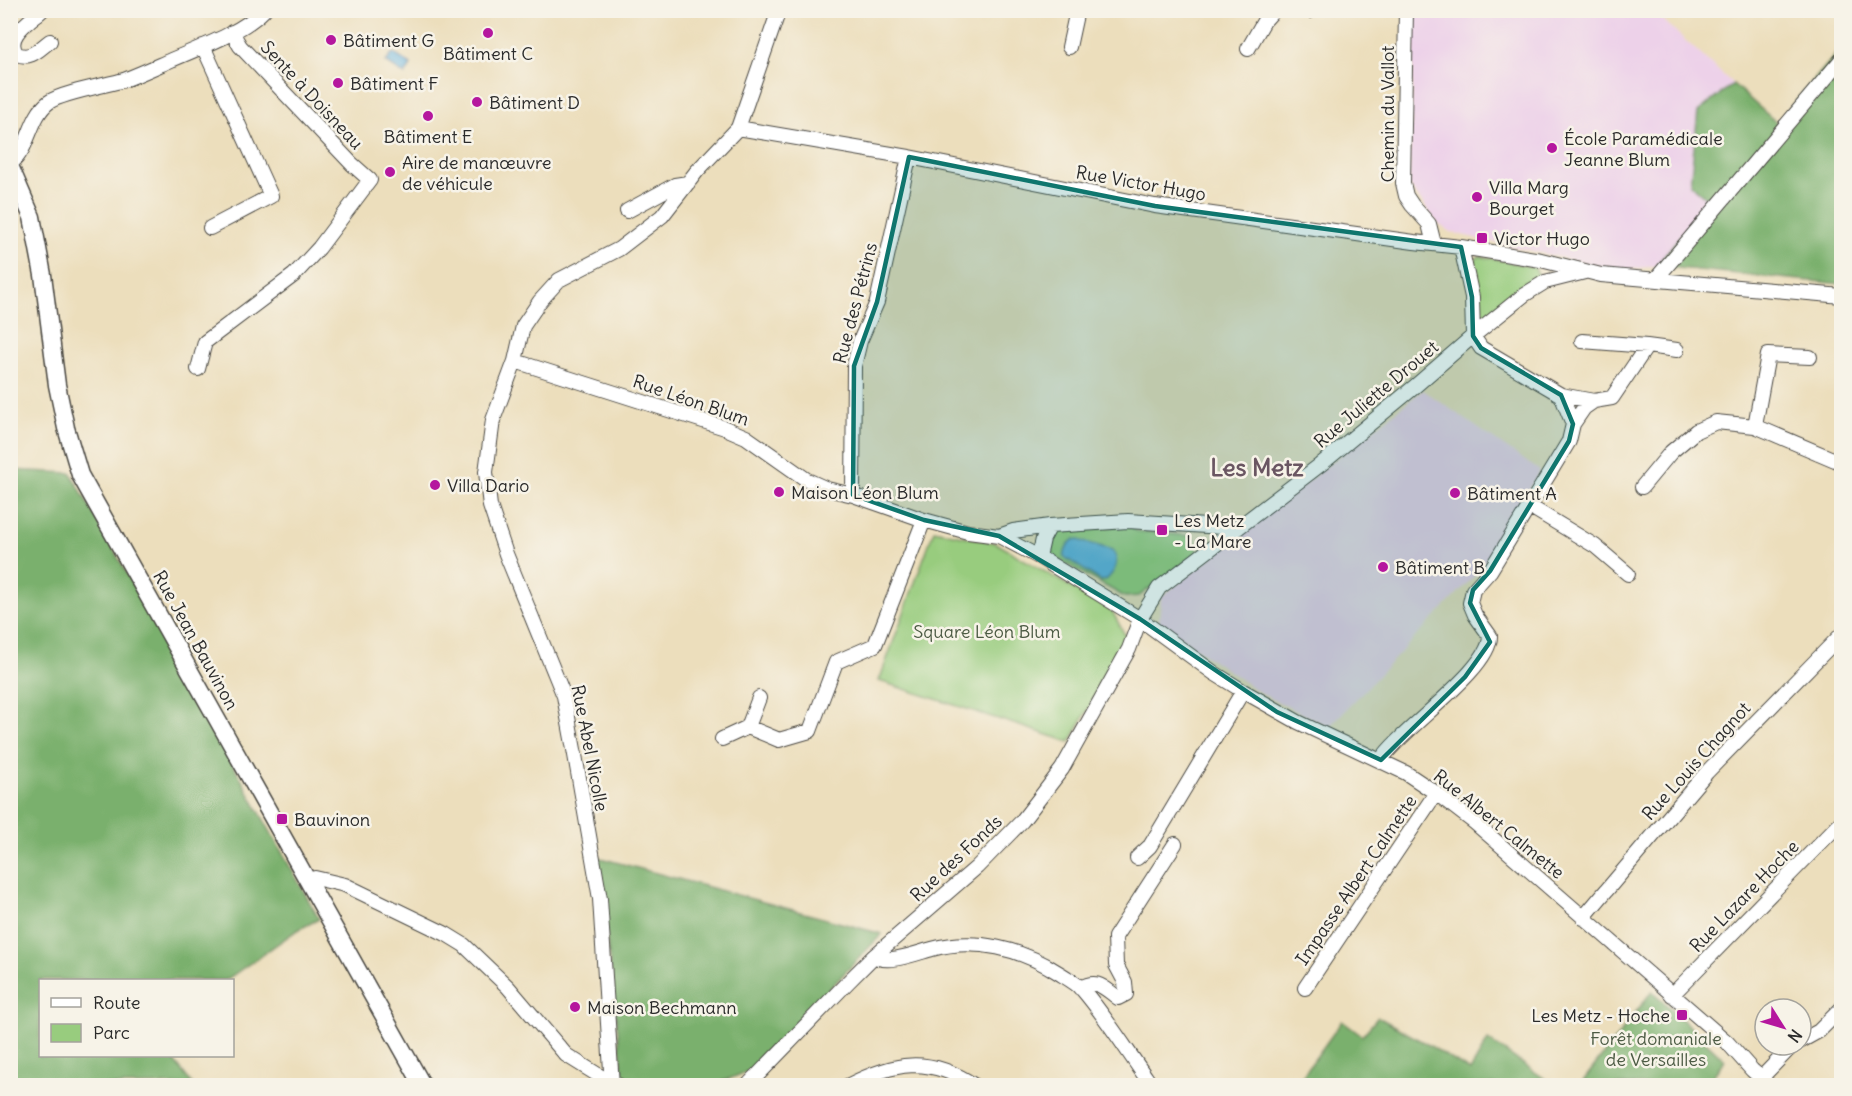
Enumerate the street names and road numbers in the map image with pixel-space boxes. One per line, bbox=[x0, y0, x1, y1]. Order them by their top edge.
street label: Sente à Doisneau bbox=[256, 36, 368, 154]
street label: Chemin du Vallot bbox=[1376, 46, 1399, 182]
street label: Rue Victor Hugo bbox=[1074, 160, 1208, 206]
street label: Rue des Pétrins bbox=[828, 240, 882, 366]
street label: Rue Juliette Drouet bbox=[1309, 335, 1443, 453]
street label: Rue Léon Blum bbox=[630, 369, 752, 431]
street label: Rue Jean Bauvinon bbox=[148, 566, 244, 714]
street label: Rue Abel Nicolle bbox=[566, 683, 614, 813]
street label: Rue Louis Chagnot bbox=[1637, 697, 1755, 825]
street label: Rue Albert Calmette bbox=[1429, 764, 1569, 884]
street label: Impasse Albert Calmette bbox=[1290, 790, 1422, 970]
street label: Rue des Fonds bbox=[905, 810, 1007, 906]
street label: Rue Lazare Hoche bbox=[1684, 835, 1804, 957]

